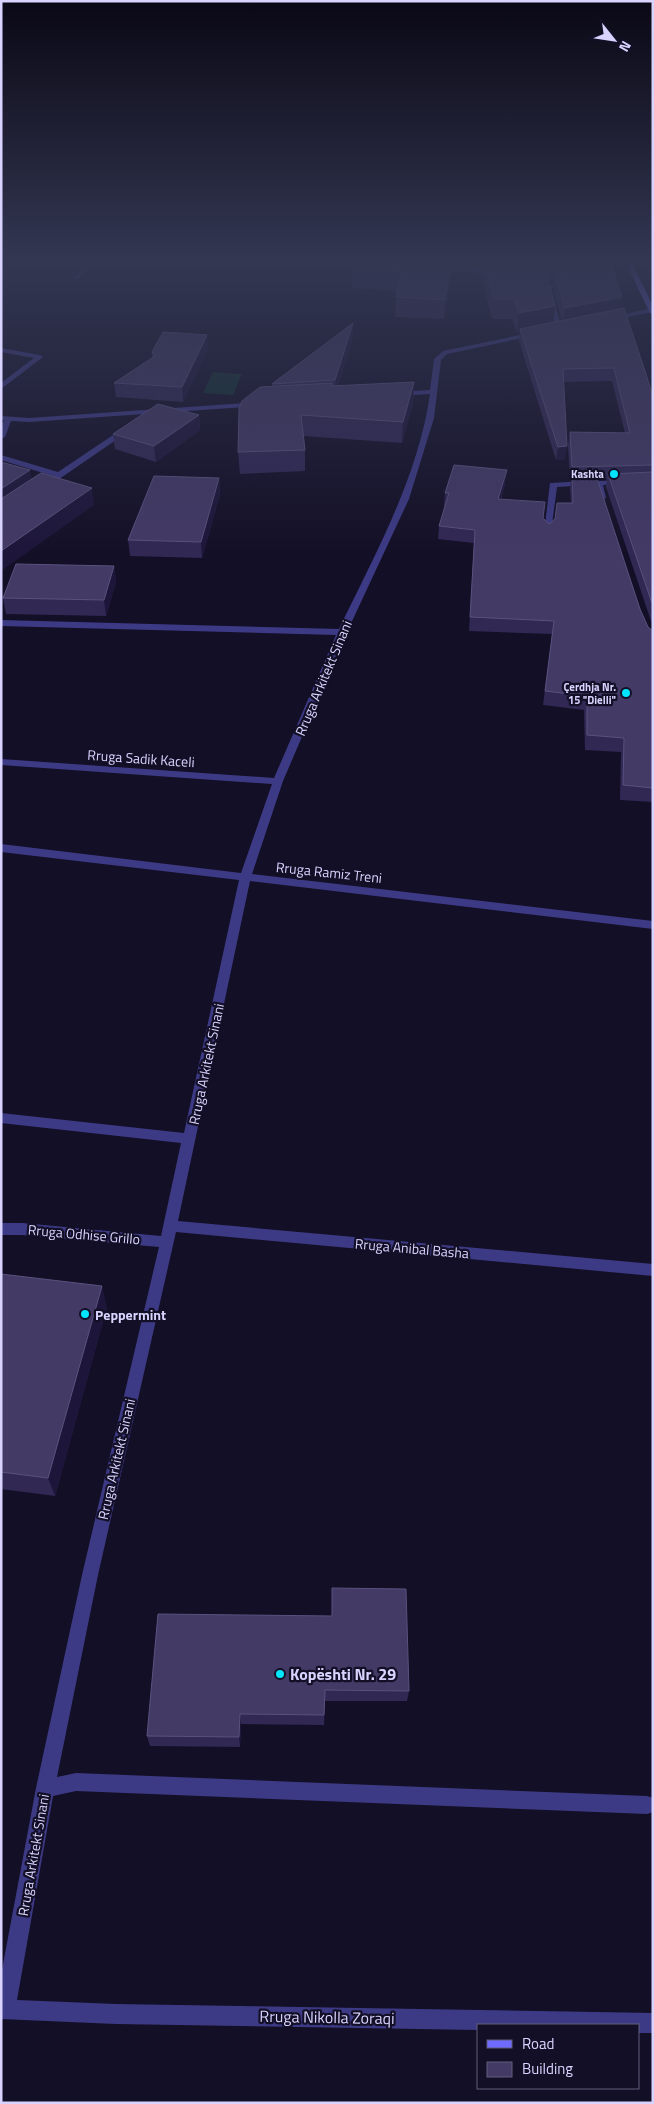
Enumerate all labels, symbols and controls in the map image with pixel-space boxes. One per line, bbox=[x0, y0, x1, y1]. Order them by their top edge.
north arrow bbox=[589, 15, 639, 65]
text: N bbox=[614, 37, 637, 56]
place label: Kashta bbox=[571, 466, 604, 482]
marker: Kashta bbox=[608, 468, 620, 480]
street label: Rruga Arkitekt Sinani bbox=[289, 617, 357, 739]
place label: Çerdhja Nr. 15 "Dielli" bbox=[563, 679, 616, 708]
marker: Çerdhja Nr. 15 "Dielli" bbox=[620, 687, 632, 699]
street label: Rruga Sadik Kaceli bbox=[87, 744, 195, 772]
street label: Rruga Ramiz Treni bbox=[275, 856, 383, 888]
street label: Rruga Arkitekt Sinani bbox=[183, 1001, 229, 1127]
street label: Rruga Odhise Grillo bbox=[27, 1219, 141, 1249]
street label: Rruga Anibal Basha bbox=[354, 1233, 470, 1263]
place label: Peppermint bbox=[95, 1304, 166, 1325]
marker: Peppermint bbox=[79, 1308, 91, 1320]
street label: Rruga Arkitekt Sinani bbox=[92, 1396, 140, 1522]
place label: Kopështi Nr. 29 bbox=[290, 1662, 396, 1686]
marker: Kopështi Nr. 29 bbox=[274, 1668, 286, 1680]
street label: Rruga Arkitekt Sinani bbox=[12, 1792, 54, 1918]
street label: Rruga Nikolla Zoraqi bbox=[259, 2004, 395, 2030]
legend bbox=[477, 2024, 639, 2089]
text: Road bbox=[522, 2032, 554, 2055]
text: Building bbox=[522, 2057, 573, 2080]

